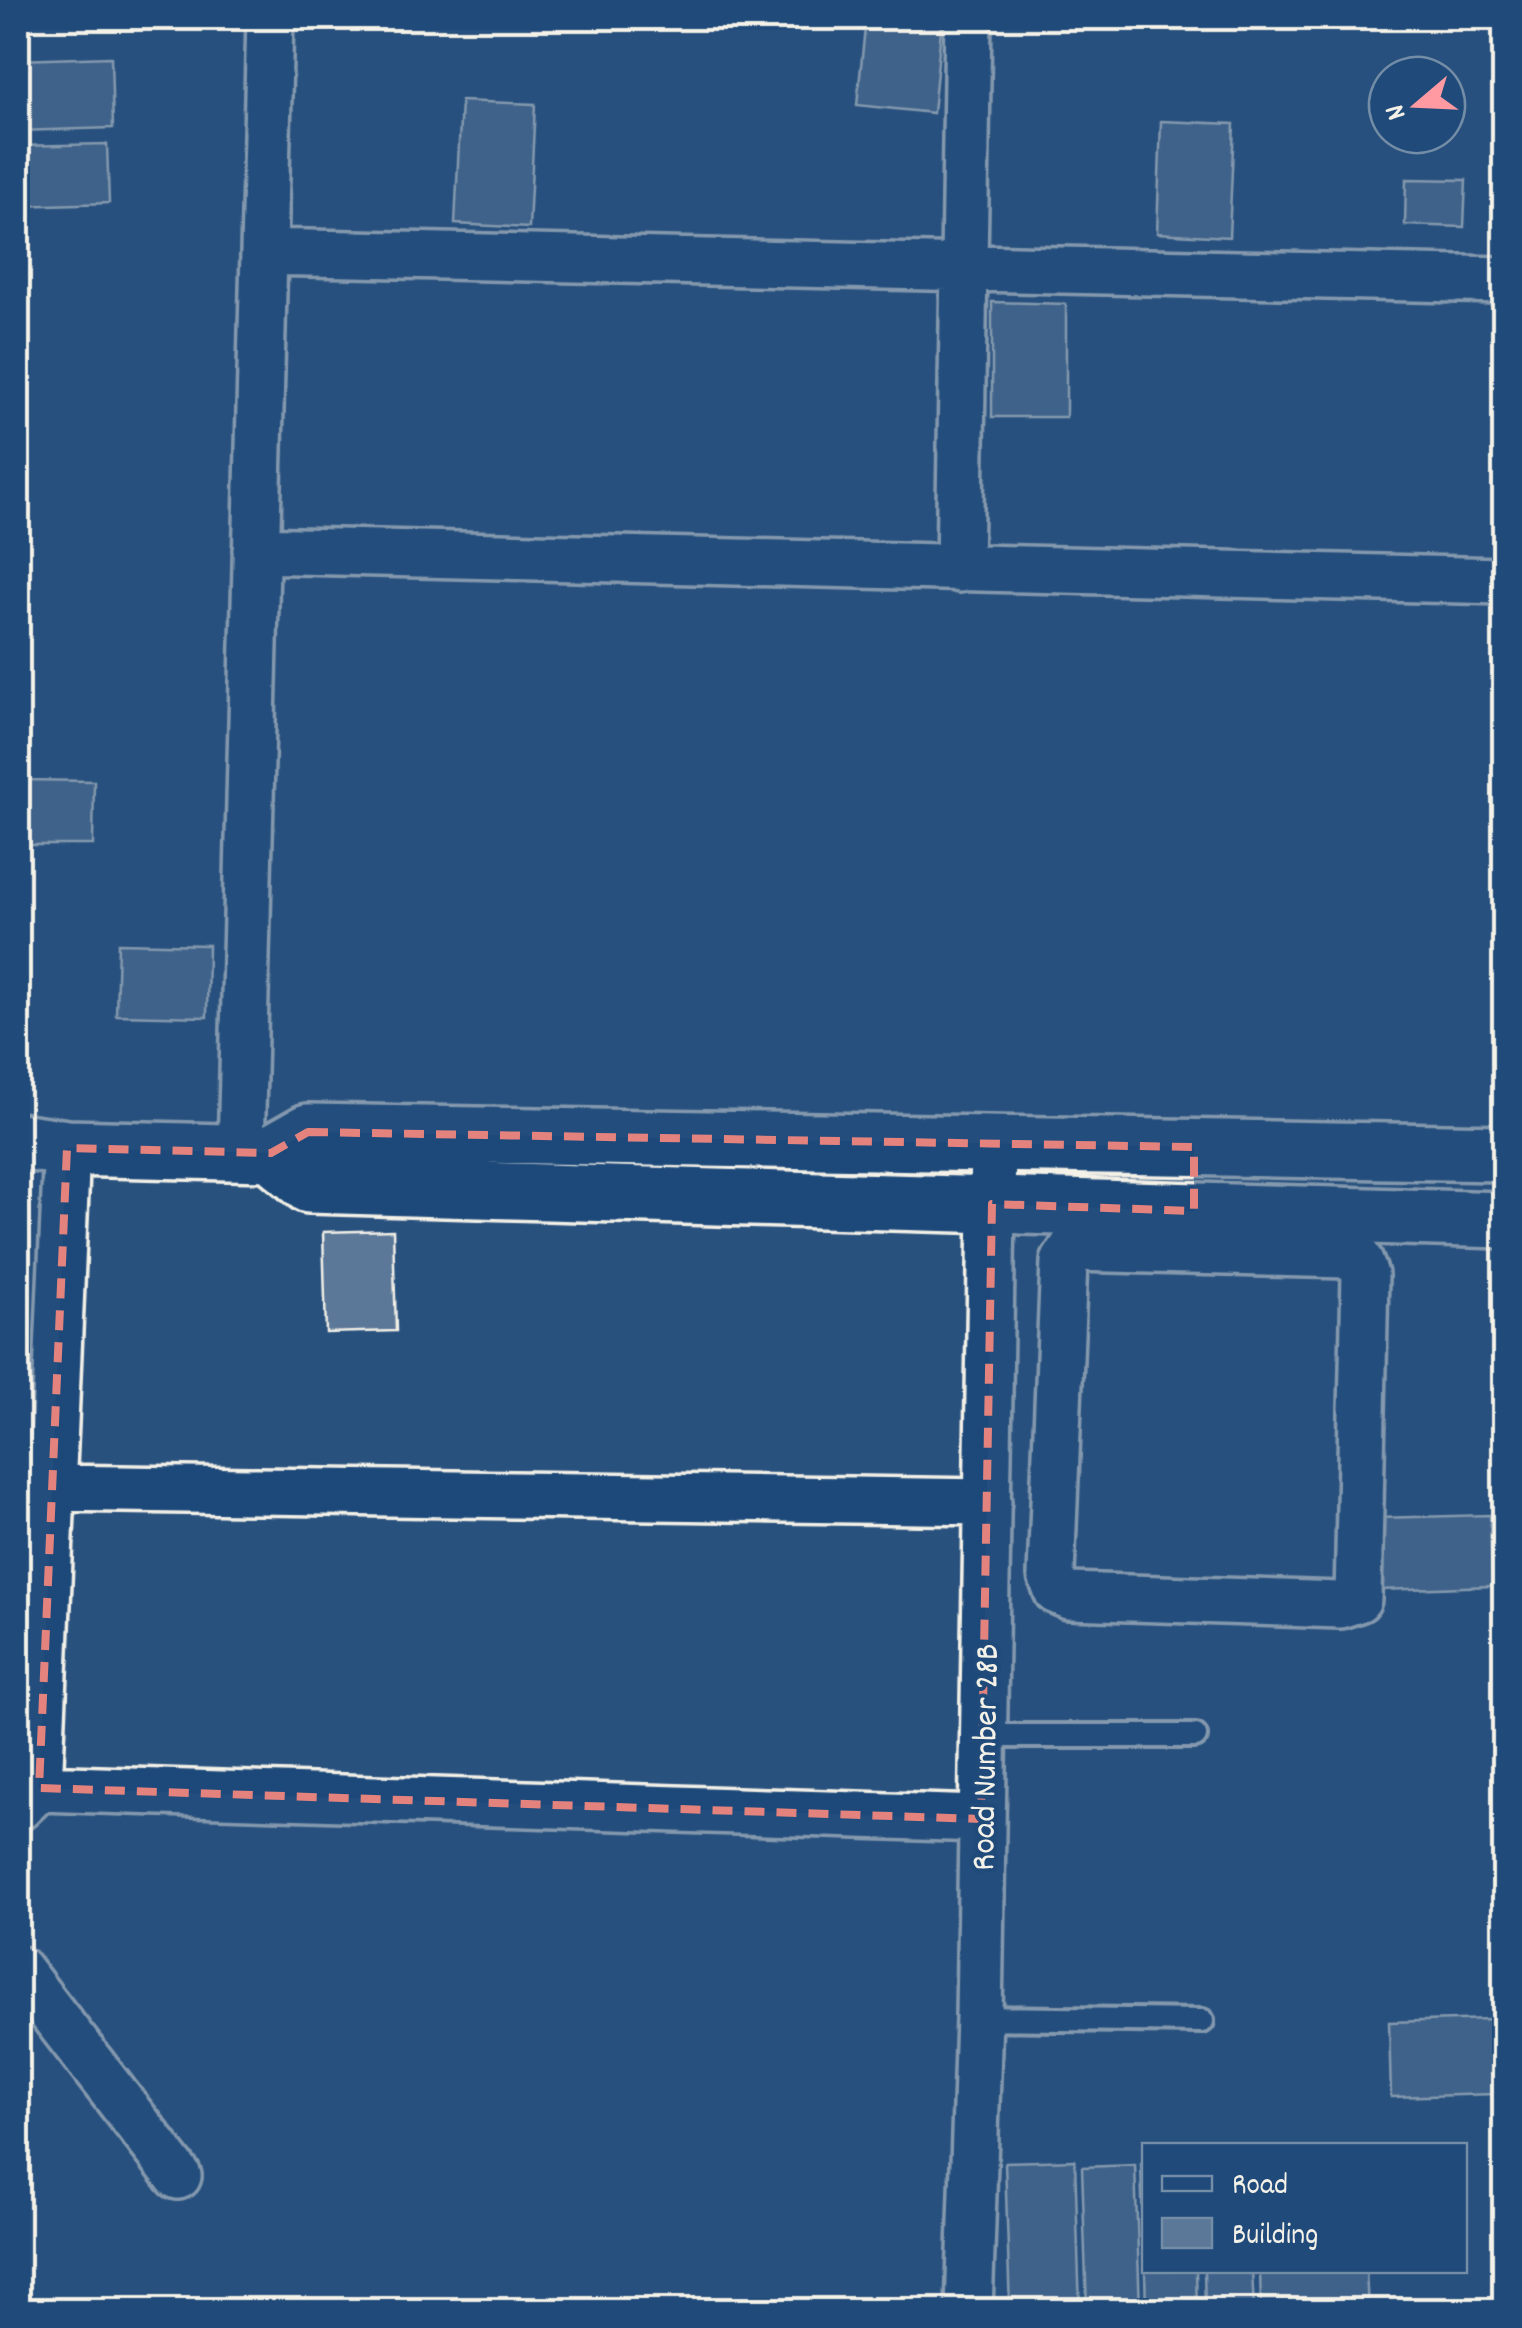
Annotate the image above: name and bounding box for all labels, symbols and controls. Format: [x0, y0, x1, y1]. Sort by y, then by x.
north arrow [1367, 55, 1467, 155]
text: N [1377, 98, 1419, 125]
street label: Road Number 28B [961, 1643, 1015, 1871]
legend [1142, 2143, 1467, 2273]
text: Road [1232, 2166, 1288, 2209]
text: Building [1232, 2216, 1318, 2259]

